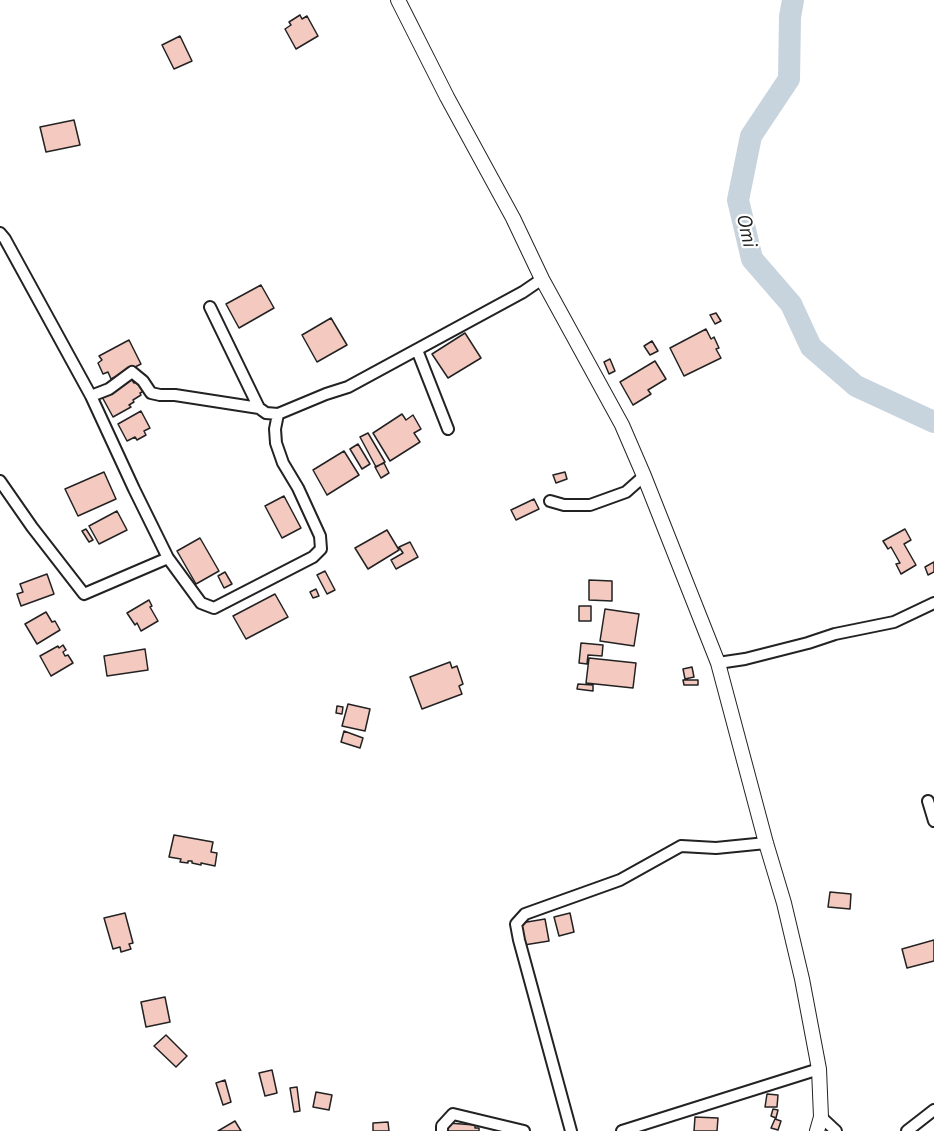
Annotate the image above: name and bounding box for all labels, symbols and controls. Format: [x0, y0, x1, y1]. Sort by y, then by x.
water label: Omi [731, 212, 761, 250]

